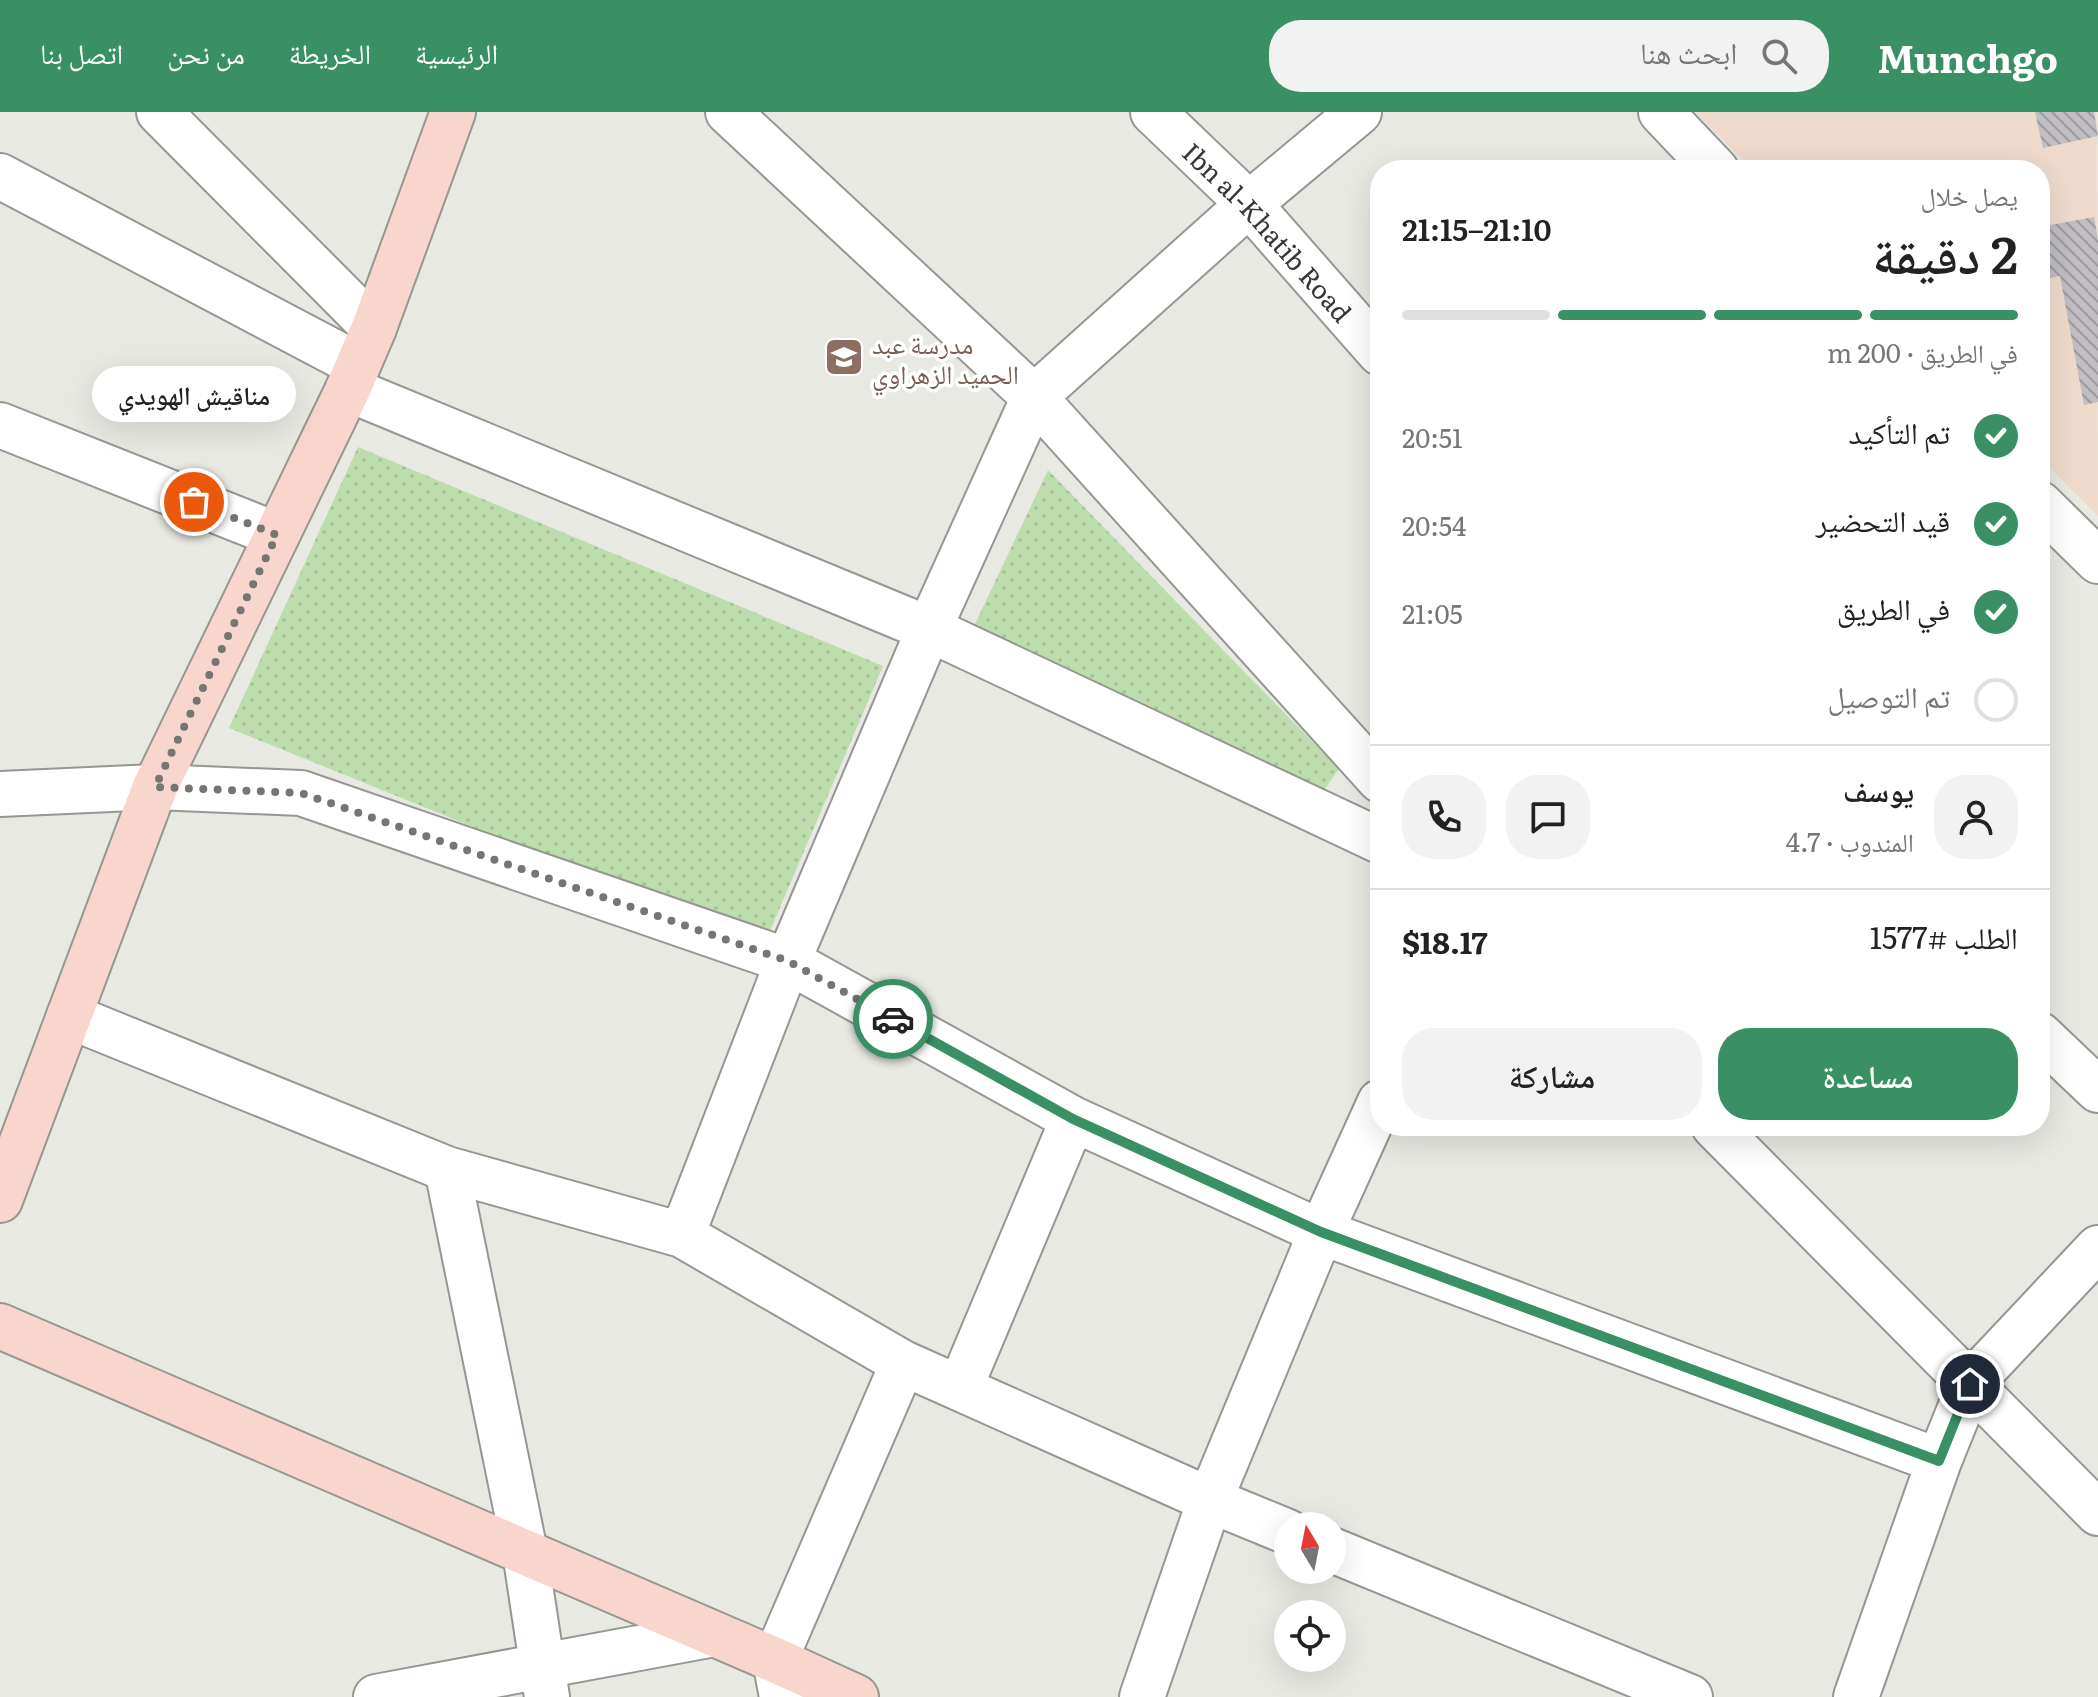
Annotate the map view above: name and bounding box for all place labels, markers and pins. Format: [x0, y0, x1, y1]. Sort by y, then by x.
place label: مدرسة عبد الحميد الزهراوي [872, 323, 1019, 395]
school or university icon: مدرسة عبد الحميد الزهراوي [823, 336, 865, 378]
callout: مناقيش الهويدي [92, 366, 296, 422]
pin [160, 468, 228, 536]
pin [1936, 1350, 2004, 1418]

